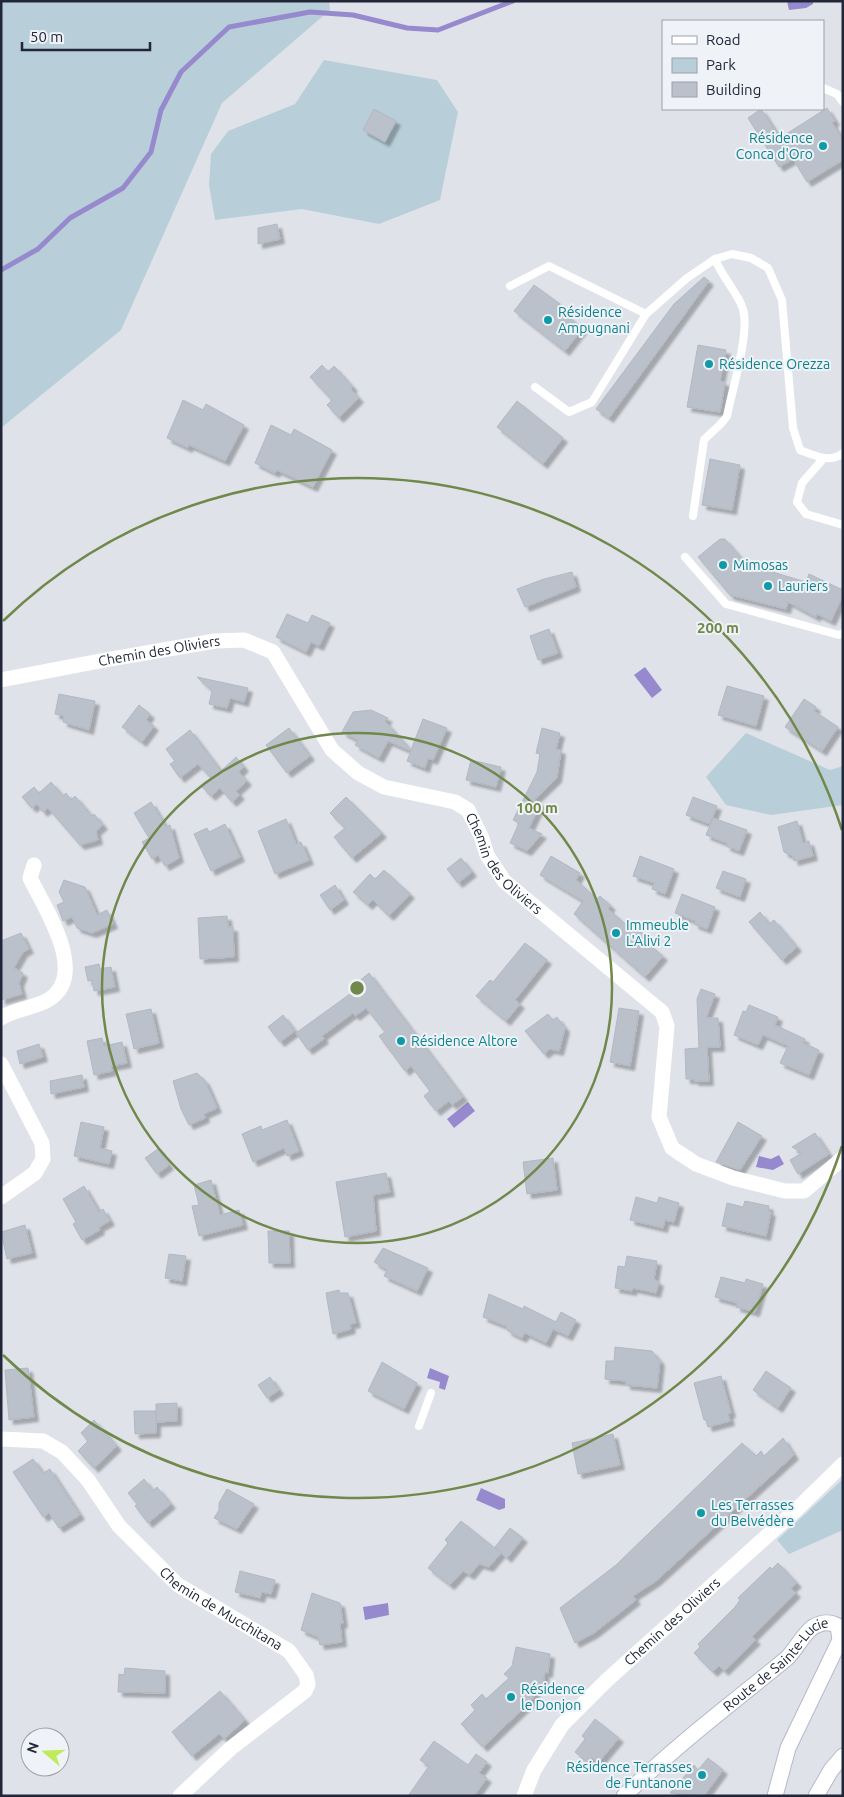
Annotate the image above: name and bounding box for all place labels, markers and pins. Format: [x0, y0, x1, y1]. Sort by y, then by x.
place label: Résidence Conca d'Oro [736, 130, 813, 162]
marker: Résidence Conca d'Oro [817, 140, 829, 152]
place label: Résidence Ampugnani [558, 304, 630, 336]
marker: Résidence Ampugnani [542, 314, 554, 326]
place label: Résidence Orezza [719, 356, 830, 372]
marker: Résidence Orezza [703, 358, 715, 370]
place label: Mimosas [733, 557, 788, 573]
marker: Mimosas [717, 559, 729, 571]
place label: Lauriers [778, 578, 828, 594]
marker: Lauriers [762, 580, 774, 592]
place label: Immeuble L'Alivi 2 [626, 917, 689, 949]
marker: Immeuble L'Alivi 2 [610, 927, 622, 939]
centre of rings [348, 979, 366, 997]
place label: Résidence Altore [411, 1033, 518, 1049]
marker: Résidence Altore [395, 1035, 407, 1047]
place label: Les Terrasses du Belvédère [711, 1497, 794, 1529]
marker: Les Terrasses du Belvédère [695, 1507, 707, 1519]
place label: Résidence le Donjon [521, 1681, 585, 1713]
marker: Résidence le Donjon [505, 1691, 517, 1703]
place label: Résidence Terrasses de Funtanone [566, 1759, 692, 1791]
marker: Résidence Terrasses de Funtanone [696, 1769, 708, 1781]

